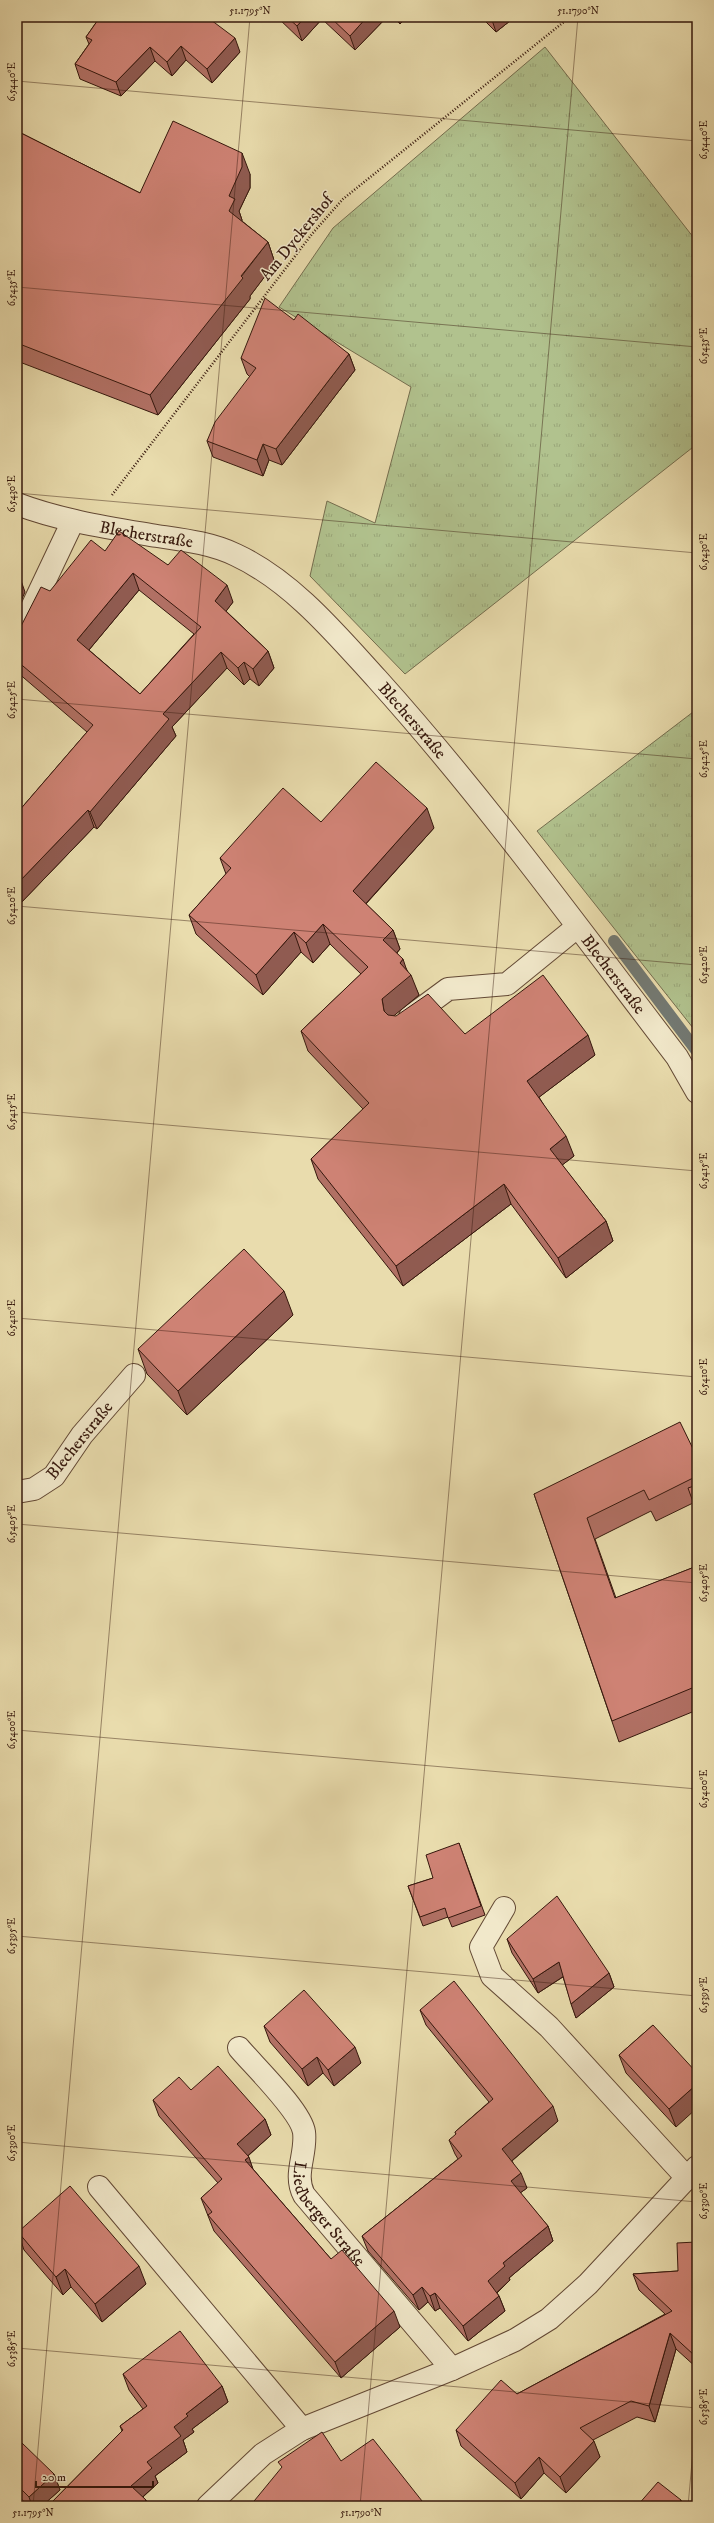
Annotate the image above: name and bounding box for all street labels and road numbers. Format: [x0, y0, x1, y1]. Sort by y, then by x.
street label: Am Dyckershof [255, 188, 340, 285]
street label: Blecherstraße [98, 516, 195, 553]
street label: Blecherstraße [373, 678, 451, 764]
street label: Blecherstraße [576, 930, 650, 1019]
street label: Blecherstraße [42, 1397, 118, 1484]
street label: Liedberger Straße [288, 2160, 370, 2271]

